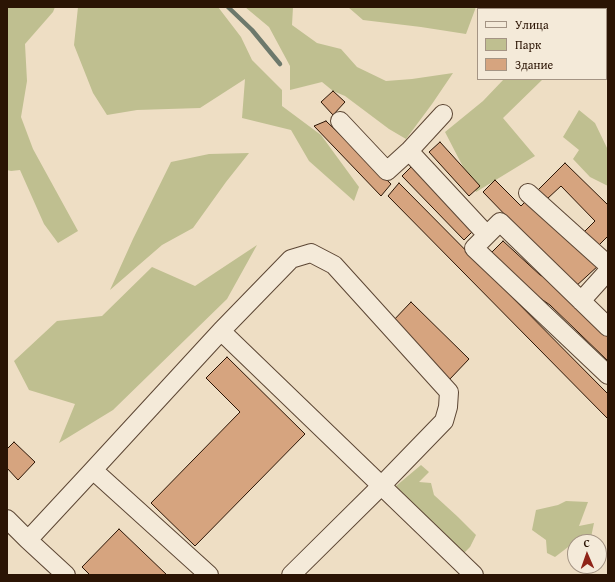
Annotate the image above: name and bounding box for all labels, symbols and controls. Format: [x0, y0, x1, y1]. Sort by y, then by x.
legend [477, 8, 607, 80]
text: Улица [515, 16, 549, 33]
text: Парк [515, 36, 541, 53]
text: Здание [515, 56, 553, 73]
north arrow [567, 534, 607, 574]
text: С [583, 535, 590, 551]

